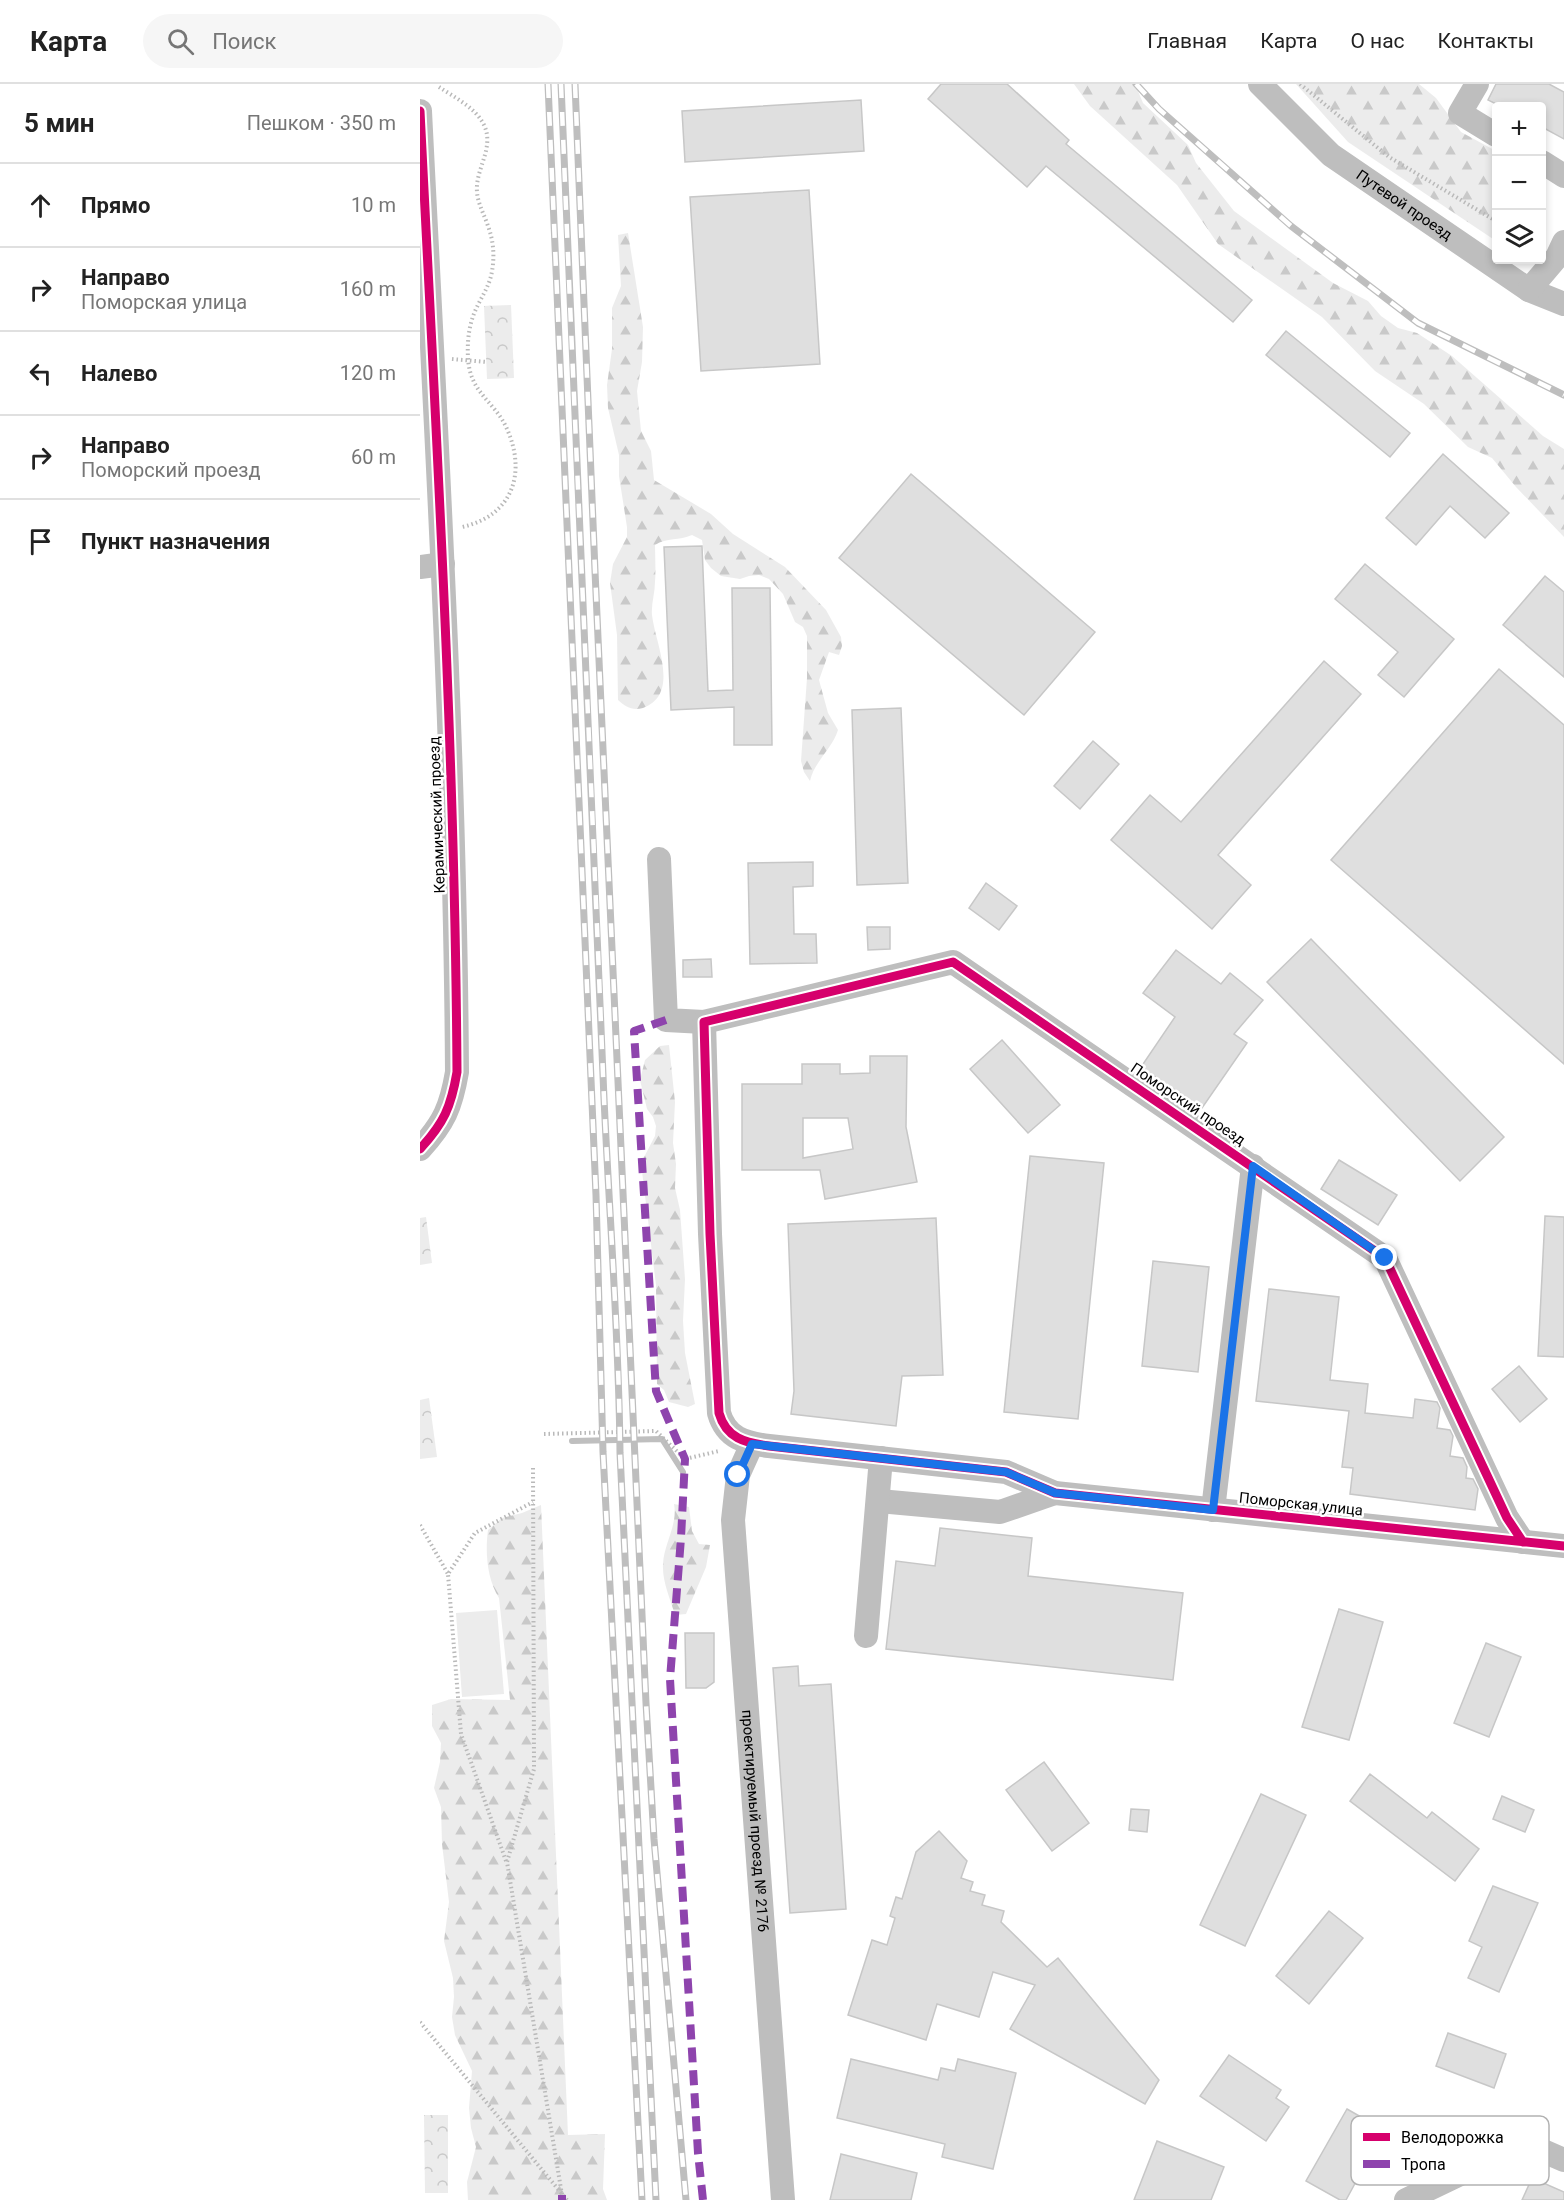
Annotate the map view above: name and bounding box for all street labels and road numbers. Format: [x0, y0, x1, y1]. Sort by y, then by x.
street label: Путевой проезд [1353, 166, 1456, 244]
street label: Керамический проезд [425, 736, 449, 894]
street label: Поморский проезд [1127, 1059, 1249, 1149]
street label: Поморская улица [1238, 1489, 1364, 1519]
street label: проектируемый проезд № 2176 [738, 1709, 772, 1933]

